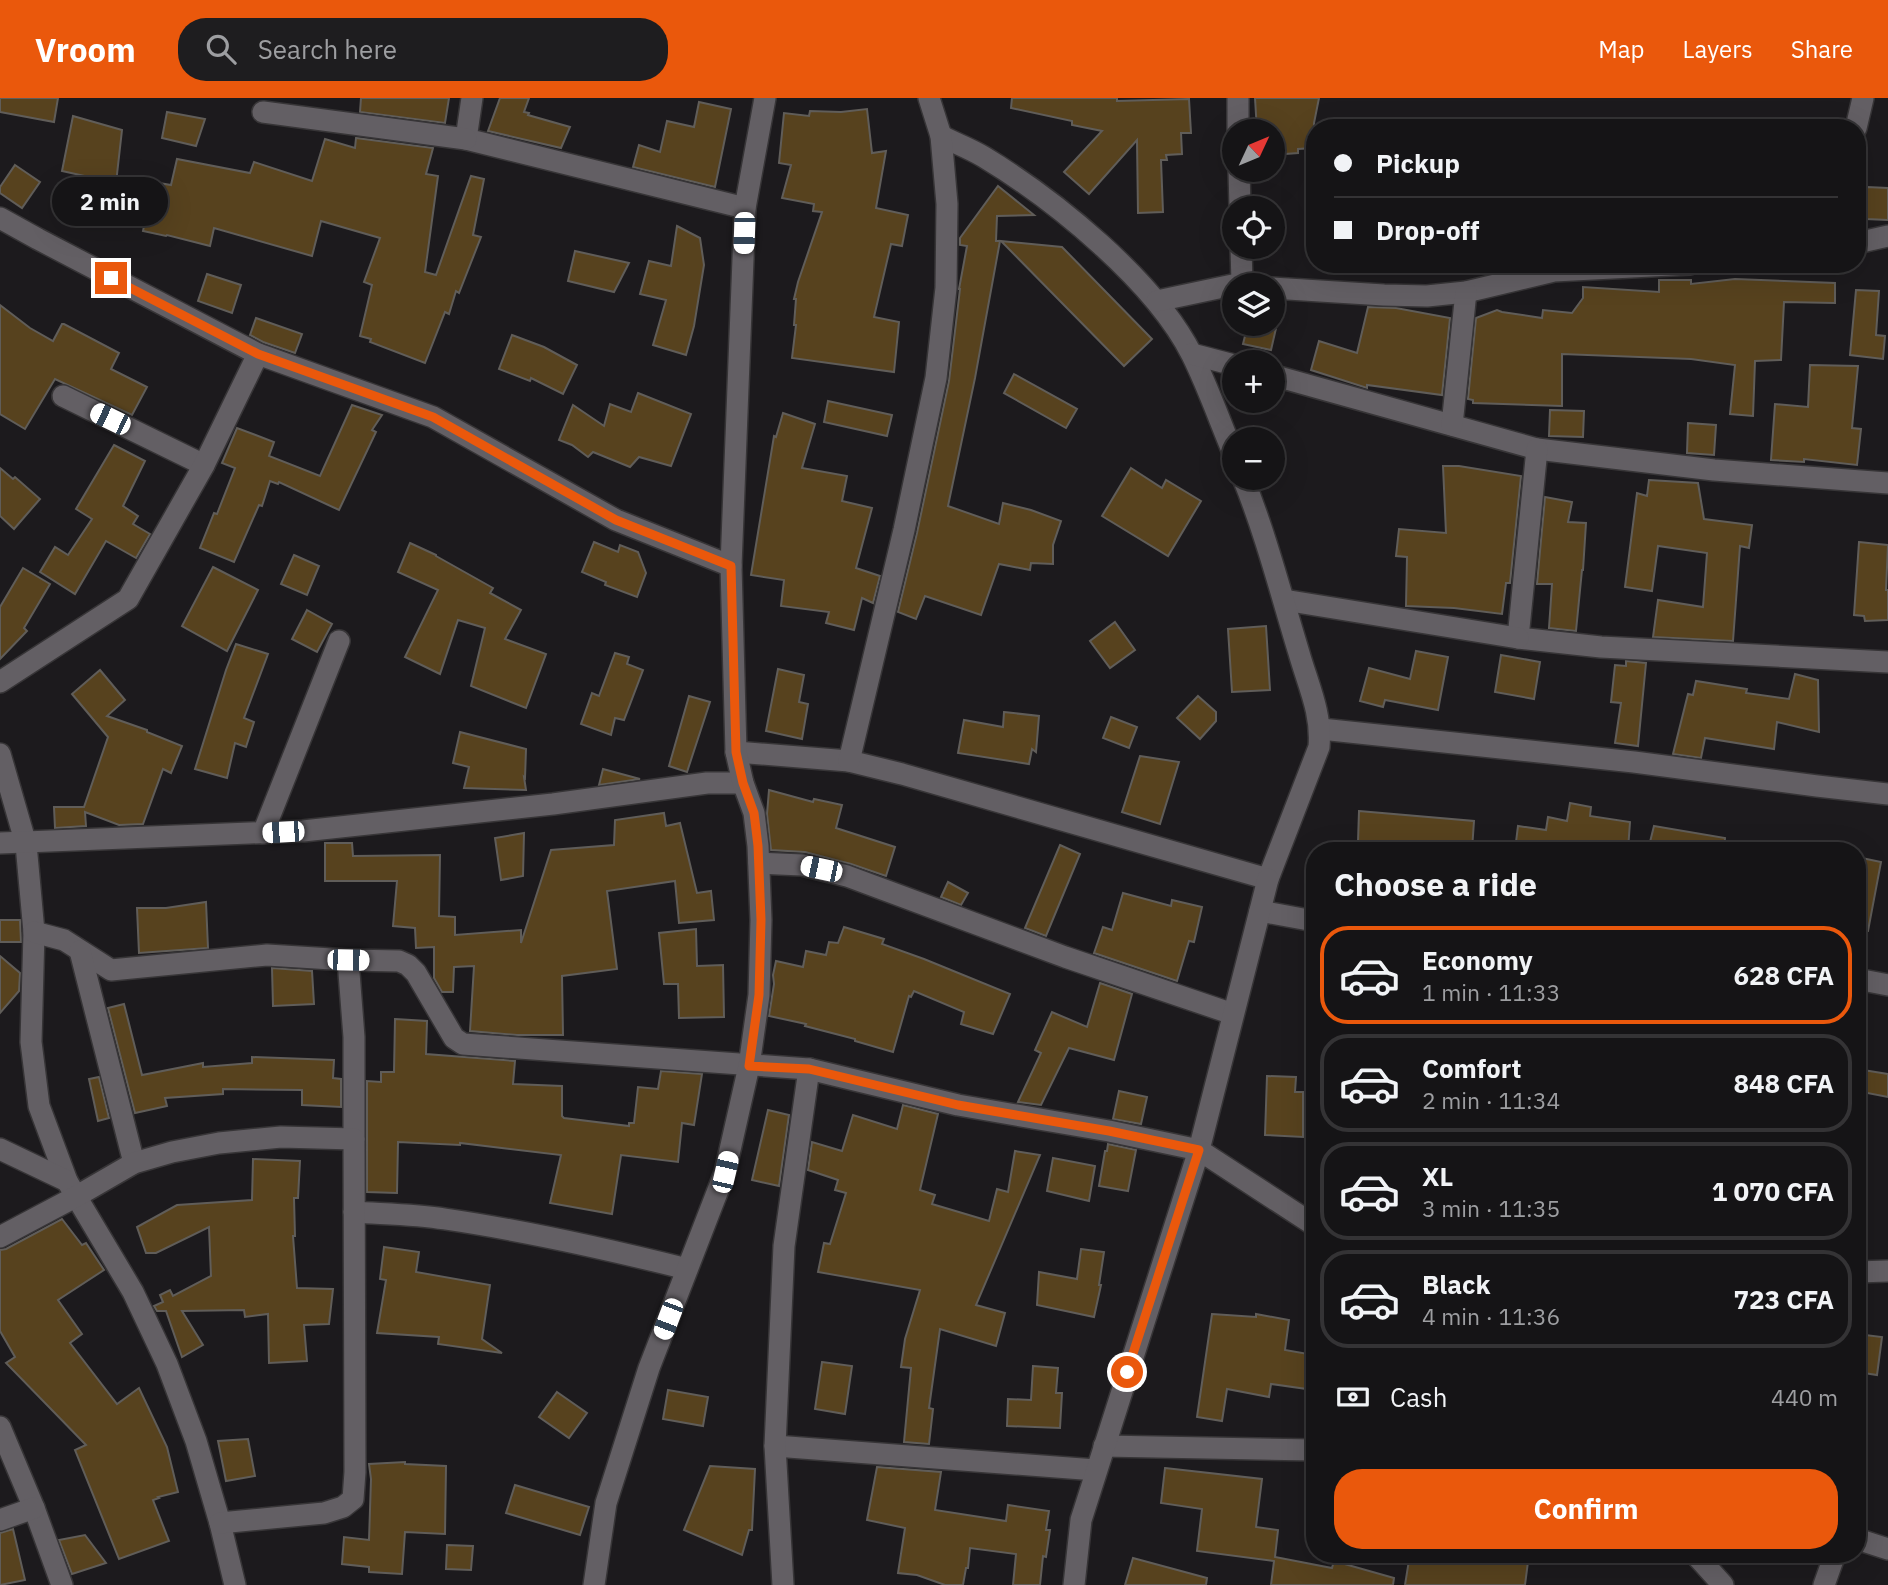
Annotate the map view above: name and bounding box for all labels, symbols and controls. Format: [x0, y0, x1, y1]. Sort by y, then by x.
search box [178, 18, 668, 81]
text: Vroom [35, 28, 136, 71]
icon: search [202, 30, 240, 68]
text: Search here [258, 32, 397, 66]
text: Map [1598, 33, 1645, 65]
text: Layers [1683, 33, 1753, 65]
text: Share [1791, 33, 1853, 65]
north arrow [1222, 119, 1284, 182]
map controls [1222, 119, 1285, 490]
text: Pickup [1376, 146, 1460, 180]
callout: 2 min [53, 176, 169, 226]
text: 2 min [80, 186, 140, 216]
button: locate [1222, 196, 1285, 259]
car [733, 212, 756, 254]
text: Drop-off [1376, 213, 1479, 247]
route end [95, 262, 127, 294]
button: layers [1222, 273, 1285, 336]
button: + [1222, 350, 1285, 413]
car [87, 400, 134, 438]
button: − [1222, 427, 1285, 490]
car [262, 820, 305, 844]
car [799, 854, 844, 884]
text: Choose a ride [1334, 863, 1537, 905]
text: Economy [1422, 943, 1533, 977]
icon: car [1338, 944, 1401, 1007]
car [327, 949, 370, 971]
text: 628 CFA [1733, 958, 1834, 992]
text: 1 min · 11:33 [1422, 977, 1560, 1007]
text: Comfort [1422, 1051, 1521, 1085]
icon: car [1338, 1052, 1401, 1115]
text: 848 CFA [1733, 1066, 1834, 1100]
text: 2 min · 11:34 [1422, 1085, 1560, 1115]
car [711, 1149, 740, 1195]
text: XL [1422, 1159, 1453, 1193]
icon: car [1338, 1160, 1401, 1223]
text: 1 070 CFA [1712, 1174, 1834, 1208]
text: 3 min · 11:35 [1422, 1193, 1560, 1223]
text: Black [1422, 1267, 1490, 1301]
icon: car [1338, 1268, 1401, 1331]
text: 723 CFA [1733, 1282, 1834, 1316]
car [651, 1296, 686, 1342]
text: 4 min · 11:36 [1422, 1301, 1560, 1331]
route start [1111, 1356, 1143, 1388]
icon: cash [1334, 1378, 1372, 1416]
text: Cash [1390, 1380, 1447, 1414]
text: 440 m [1771, 1382, 1838, 1412]
button: Confirm [1334, 1469, 1838, 1549]

